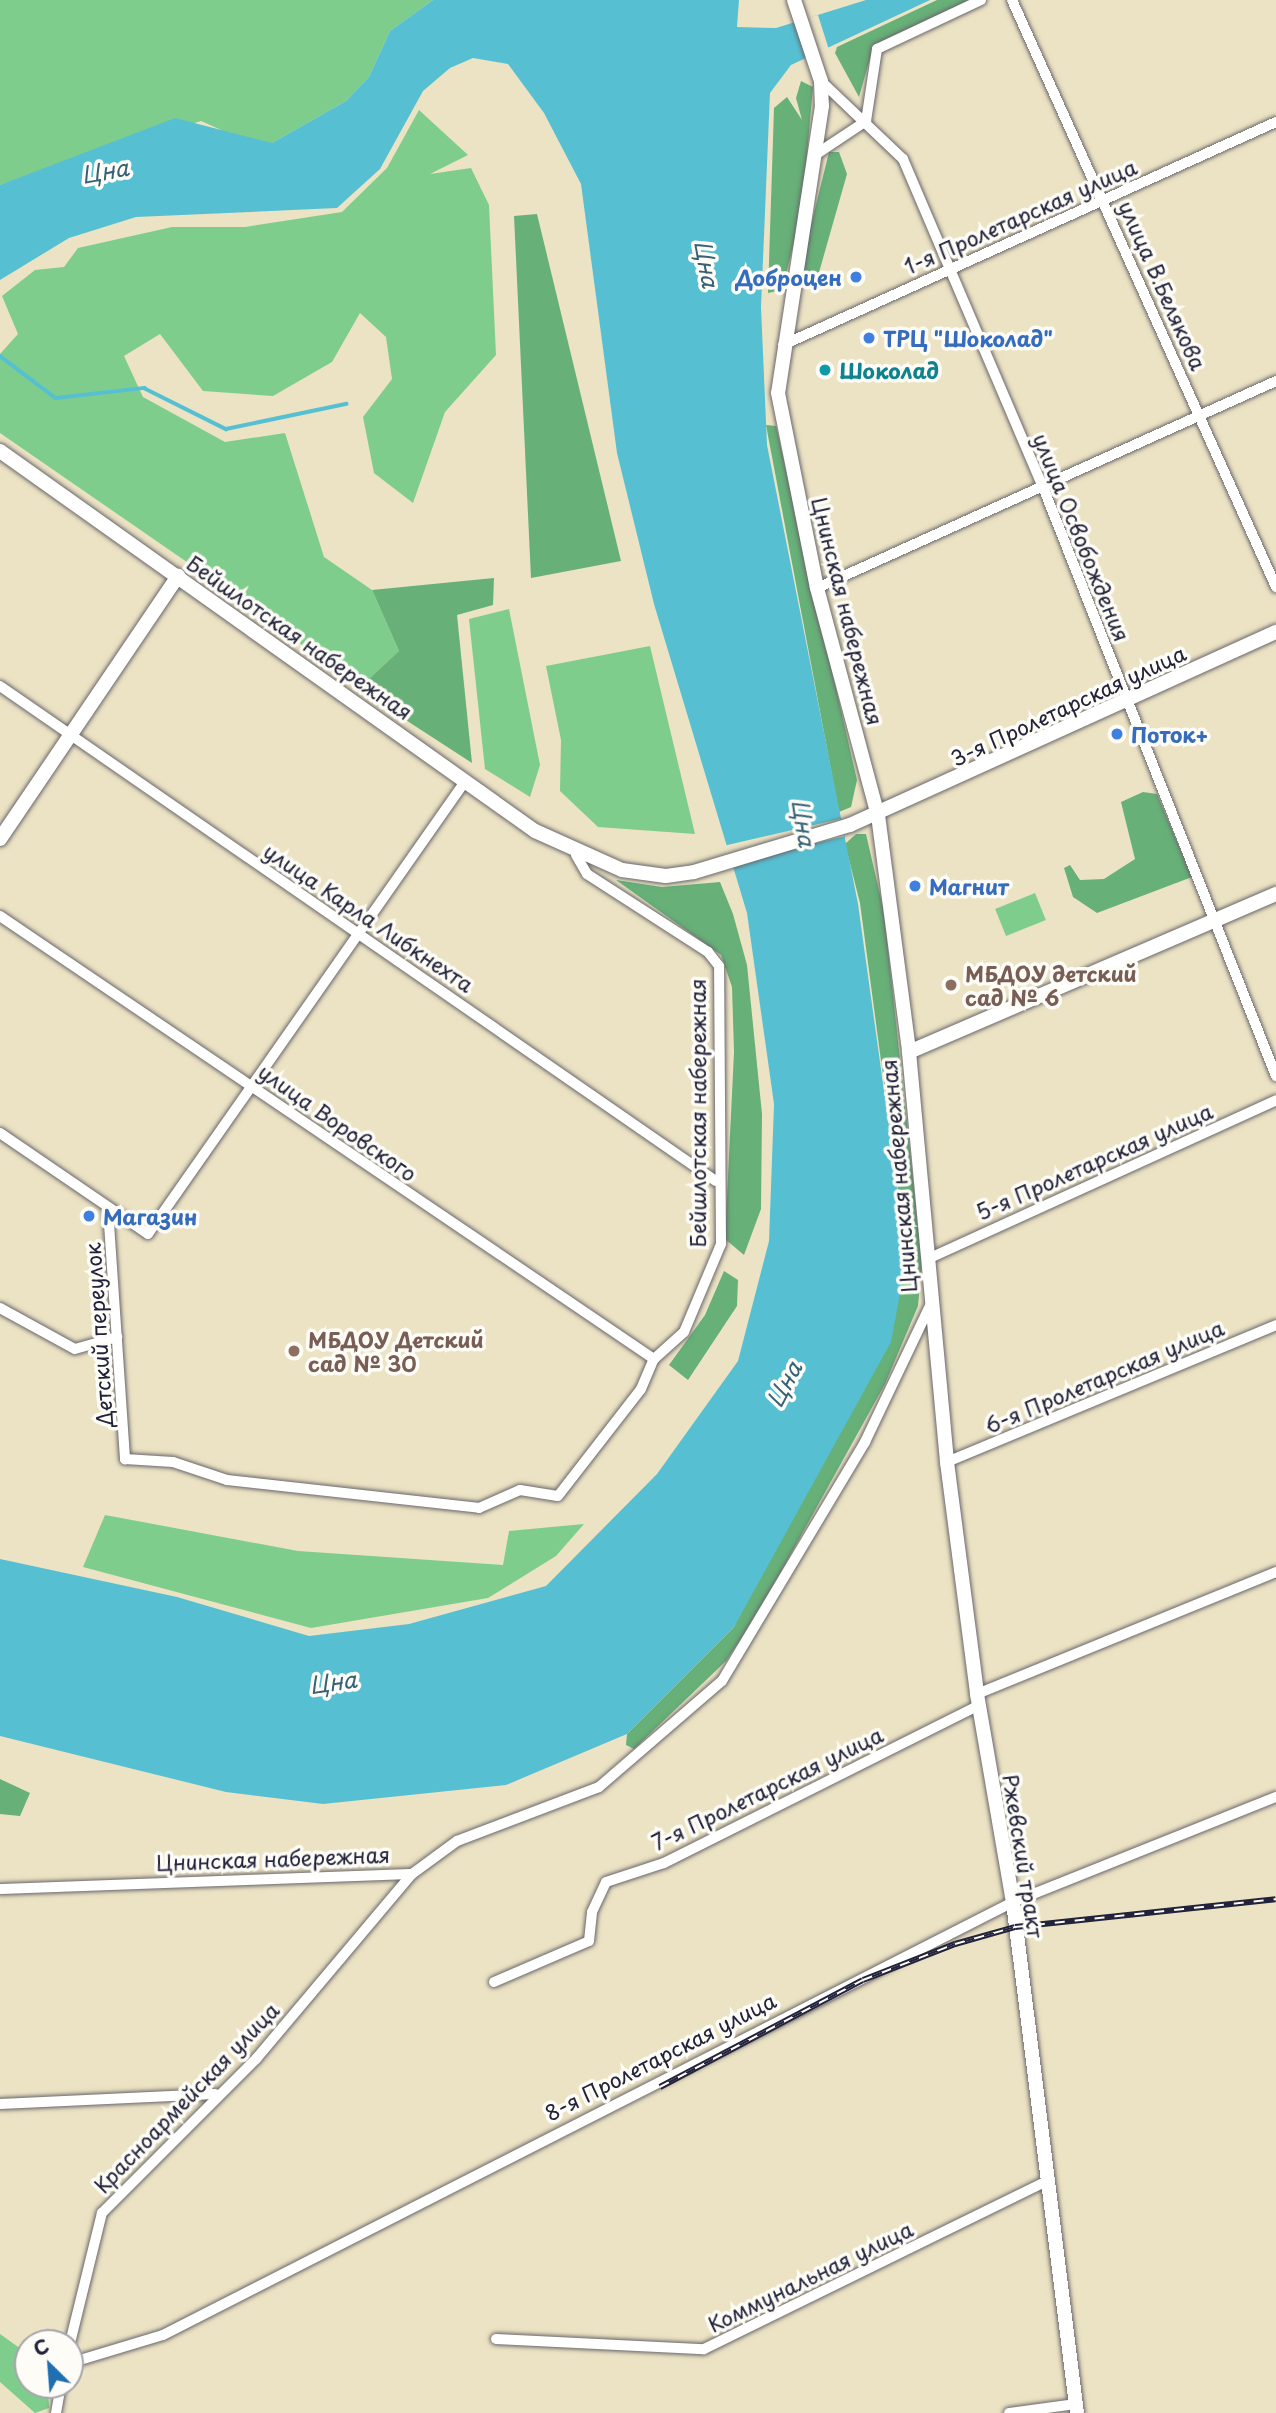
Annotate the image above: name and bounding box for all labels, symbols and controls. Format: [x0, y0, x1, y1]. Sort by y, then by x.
water label: Цна [79, 153, 131, 189]
street label: 1-я Пролетарская улица [899, 153, 1141, 279]
street label: улица В.Белякова [1114, 196, 1212, 374]
water label: Цна [689, 238, 725, 290]
place label: Доброцен [735, 264, 842, 290]
marker: Доброцен [848, 269, 864, 285]
place label: ТРЦ "Шоколад" [883, 325, 1055, 351]
marker: ТРЦ "Шоколад" [861, 330, 877, 346]
place label: Шоколад [839, 357, 939, 383]
marker: Шоколад [817, 362, 833, 378]
street label: улица Освобождения [1029, 429, 1135, 645]
street label: Цнинская набережная [807, 494, 889, 728]
street label: Бейшлотская набережная [183, 550, 417, 724]
street label: 3-я Пролетарская улица [946, 639, 1190, 771]
place label: Поток+ [1131, 721, 1209, 747]
marker: Поток+ [1109, 726, 1125, 742]
water label: Цна [787, 797, 821, 849]
street label: улица Карла Либкнехта [259, 837, 479, 997]
place label: Магнит [929, 873, 1009, 899]
marker: Магнит [907, 878, 923, 894]
place label: МБДОУ детский сад № 6 [965, 960, 1138, 1010]
marker: МБДОУ детский сад № 6 [943, 977, 959, 993]
street label: Бейшлотская набережная [684, 979, 710, 1247]
street label: улица Воровского [254, 1058, 422, 1186]
street label: Цнинская набережная [875, 1058, 921, 1294]
street label: 5-я Пролетарская улица [971, 1097, 1217, 1225]
place label: Магазин [103, 1203, 197, 1229]
marker: Магазин [81, 1208, 97, 1224]
street label: Детский переулок [79, 1242, 117, 1428]
street label: 6-я Пролетарская улица [980, 1314, 1228, 1438]
place label: МБДОУ Детский сад № 30 [308, 1326, 485, 1376]
marker: МБДОУ Детский сад № 30 [286, 1343, 302, 1359]
water label: Цна [761, 1357, 807, 1411]
water label: Цна [308, 1665, 358, 1699]
street label: 7-я Пролетарская улица [647, 1721, 887, 1855]
street label: Ржевский тракт [999, 1772, 1049, 1940]
street label: Цнинская набережная [155, 1841, 391, 1875]
street label: 8-я Пролетарская улица [540, 1986, 780, 2126]
street label: Красноармейская улица [88, 1996, 284, 2198]
street label: Коммунальная улица [703, 2215, 917, 2337]
north arrow [14, 2329, 84, 2399]
text: С [29, 2331, 53, 2362]

